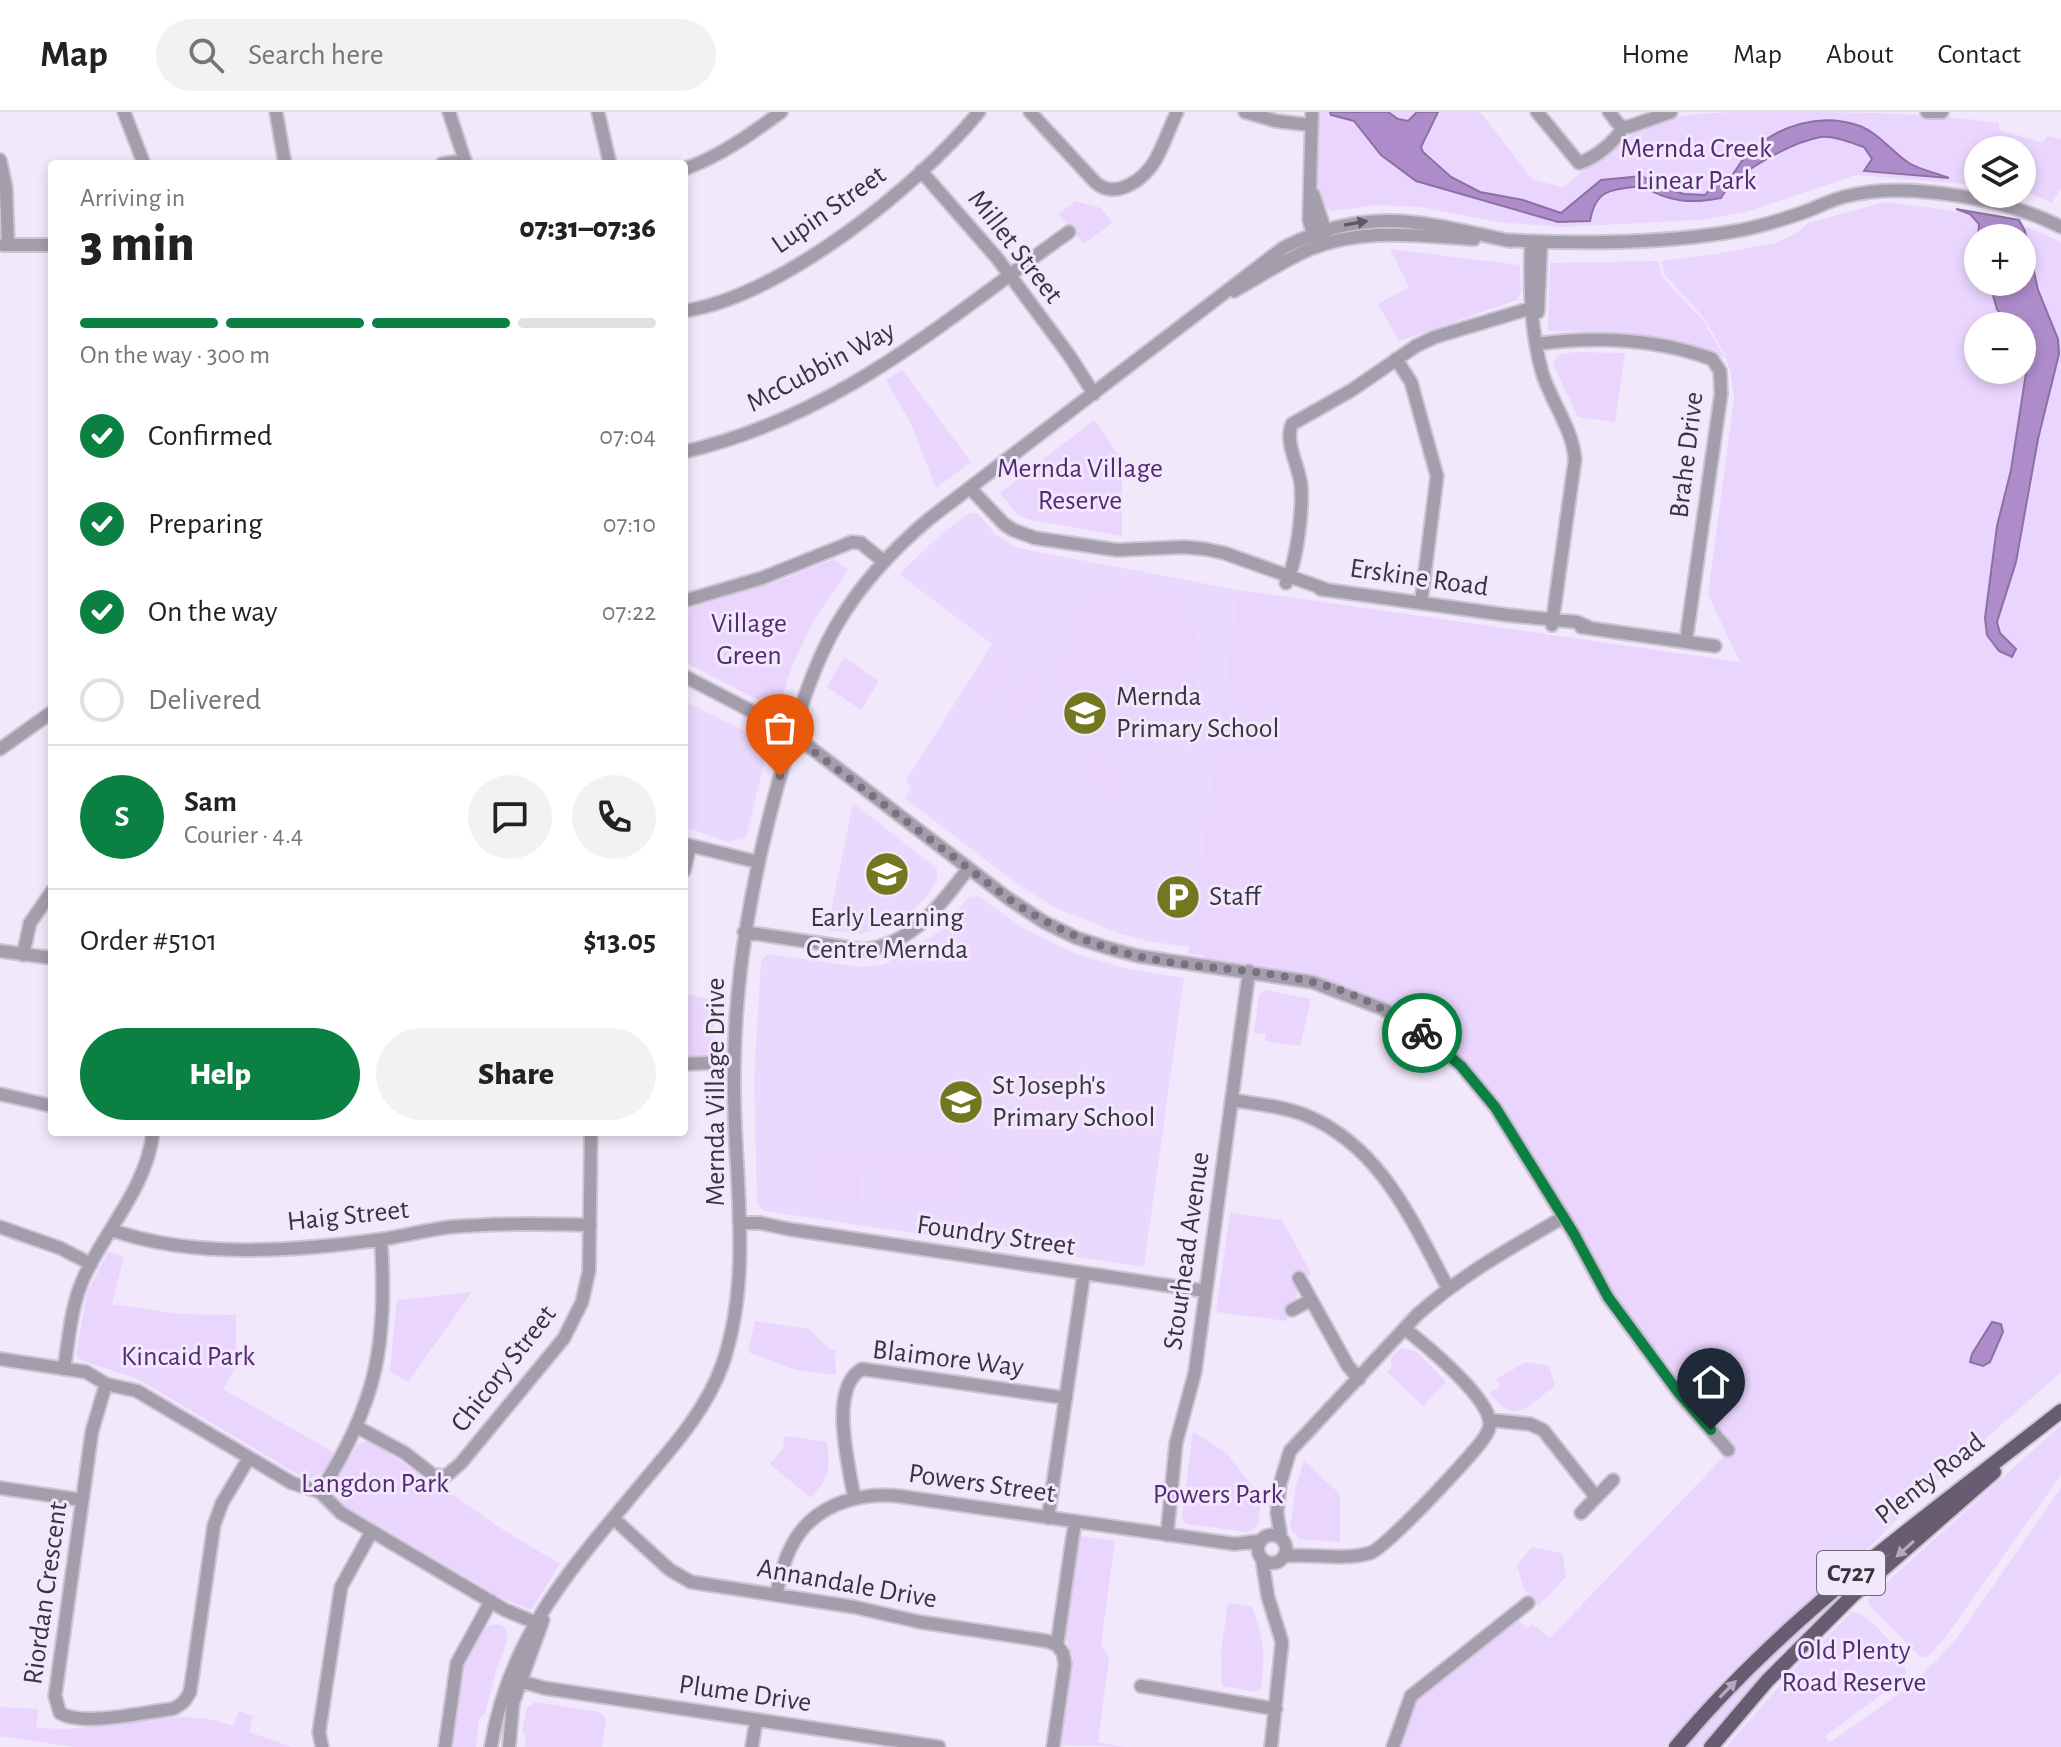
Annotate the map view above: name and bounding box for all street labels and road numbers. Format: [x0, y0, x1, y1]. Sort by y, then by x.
street label: Lupin Street [767, 161, 891, 259]
street label: Millet Street [962, 185, 1068, 309]
street label: McCubbin Way [742, 316, 900, 418]
street label: Brahe Drive [1665, 390, 1709, 520]
street label: Erskine Road [1348, 554, 1490, 602]
street label: Mernda Village Drive [702, 978, 730, 1206]
street label: Stourhead Avenue [1159, 1150, 1215, 1352]
street label: Haig Street [286, 1196, 410, 1236]
street label: Foundry Street [915, 1211, 1077, 1261]
street label: Chicory Street [446, 1300, 562, 1438]
street label: Blaimore Way [871, 1336, 1025, 1382]
street label: Plenty Road [1870, 1428, 1990, 1530]
street label: Powers Street [907, 1460, 1057, 1508]
street label: Riordan Crescent [19, 1500, 73, 1686]
road number: C727 [1817, 1551, 1885, 1595]
street label: Annandale Drive [755, 1554, 939, 1614]
street label: Plume Drive [677, 1671, 813, 1717]

